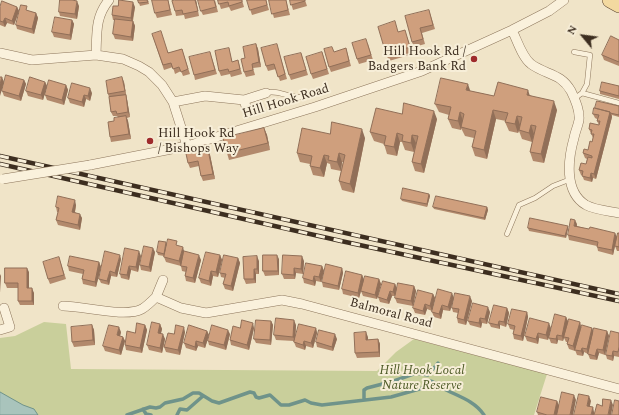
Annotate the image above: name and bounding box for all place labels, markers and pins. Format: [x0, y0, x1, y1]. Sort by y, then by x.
place label: Hill Hook Rd / Badgers Bank Rd [368, 44, 466, 75]
marker: Hill Hook Rd / Badgers Bank Rd [469, 54, 479, 64]
place label: Hill Hook Rd / Bishops Way [158, 126, 239, 157]
marker: Hill Hook Rd / Bishops Way [145, 136, 155, 146]

